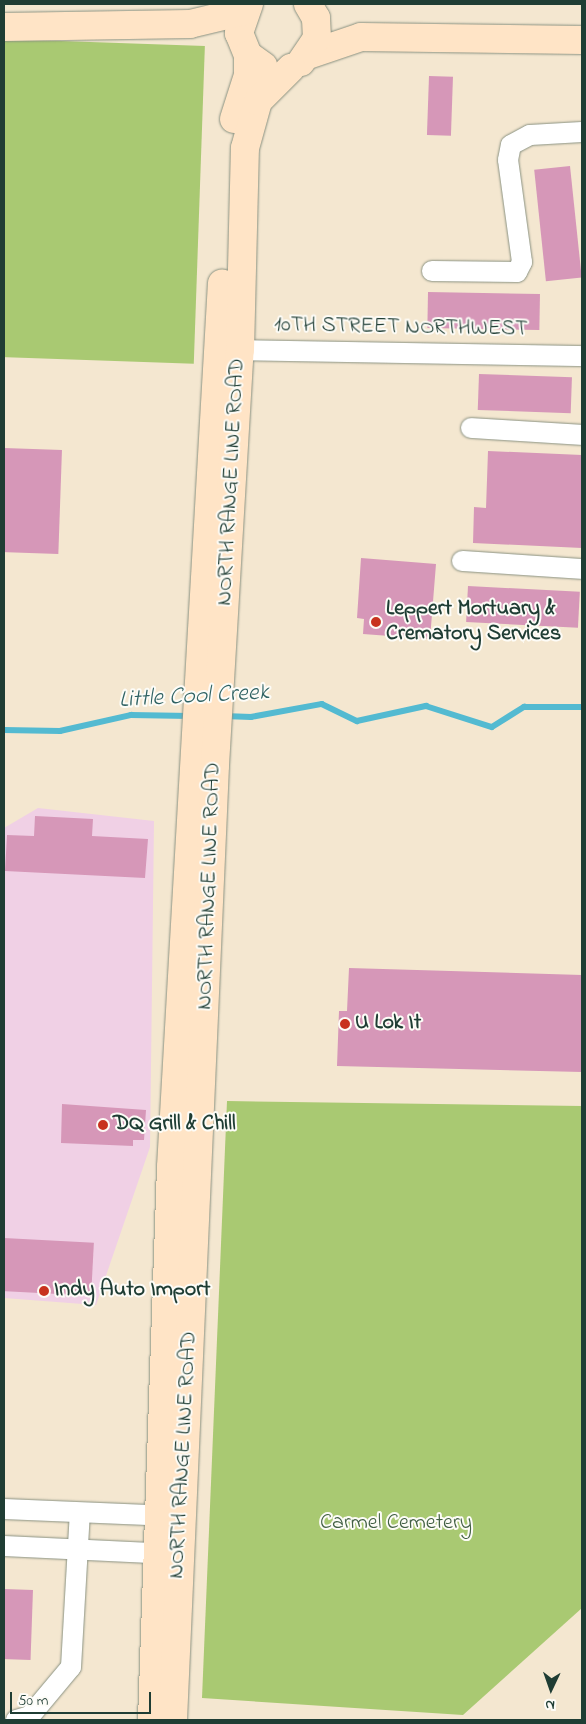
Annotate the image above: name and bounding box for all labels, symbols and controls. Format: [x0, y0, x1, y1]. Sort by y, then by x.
street label: 10TH STREET NORTHWEST [274, 313, 528, 343]
street label: NORTH RANGE LINE ROAD [212, 358, 252, 606]
place label: Leppert Mortuary & Crematory Services [386, 596, 561, 648]
marker: Leppert Mortuary & Crematory Services [370, 616, 382, 628]
water label: Little Cool Creek [118, 679, 270, 715]
street label: NORTH RANGE LINE ROAD [192, 762, 228, 1010]
place label: U Lok It [355, 1011, 421, 1037]
marker: U Lok It [339, 1018, 351, 1030]
place label: DQ Grill & Chill [113, 1112, 236, 1138]
marker: DQ Grill & Chill [97, 1119, 109, 1131]
place label: Indy Auto Import [54, 1278, 210, 1304]
marker: Indy Auto Import [38, 1285, 50, 1297]
street label: NORTH RANGE LINE ROAD [164, 1331, 204, 1579]
park label: Carmel Cemetery [320, 1511, 472, 1537]
north arrow [526, 1664, 576, 1714]
scale bar [12, 1682, 154, 1714]
text: 50 m [18, 1690, 48, 1712]
text: N [545, 1694, 555, 1715]

